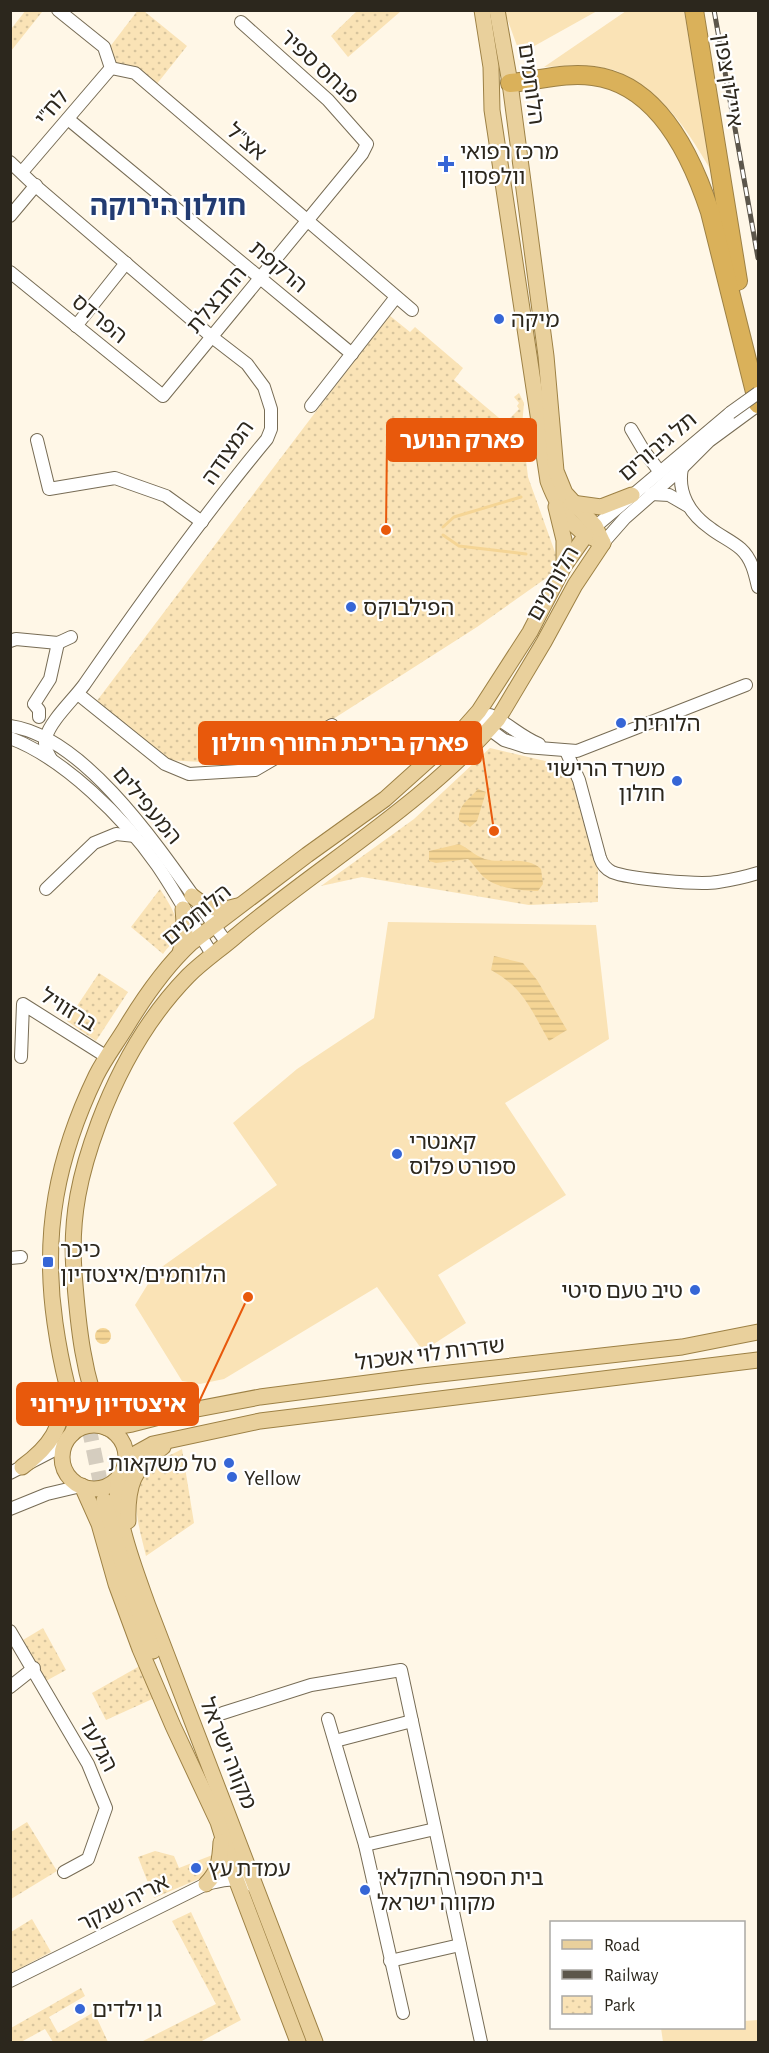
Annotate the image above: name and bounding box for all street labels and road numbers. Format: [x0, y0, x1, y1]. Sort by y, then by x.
street label: פנחס ספיר [276, 25, 363, 108]
street label: איילון צפון [710, 32, 746, 128]
street label: הלוחמים [514, 42, 548, 126]
street label: לח"י [31, 86, 73, 130]
street label: אצ"ל [223, 119, 270, 164]
street label: הרקפת [245, 237, 311, 297]
street label: החבצלת [183, 262, 251, 337]
street label: הפרדס [68, 290, 131, 347]
street label: תל גיבורים [615, 408, 701, 485]
street label: המצודה [198, 417, 258, 489]
street label: הלוחמים [523, 543, 583, 624]
street label: המעפילים [109, 763, 186, 849]
street label: הלוחמים [158, 880, 235, 950]
street label: ברזוויל [36, 984, 101, 1036]
street label: שדרות לוי אשכול [354, 1334, 506, 1374]
street label: מקווה ישראל [196, 1694, 260, 1812]
street label: הגלעד [75, 1714, 121, 1775]
street label: אריה שנקר [75, 1871, 172, 1935]

